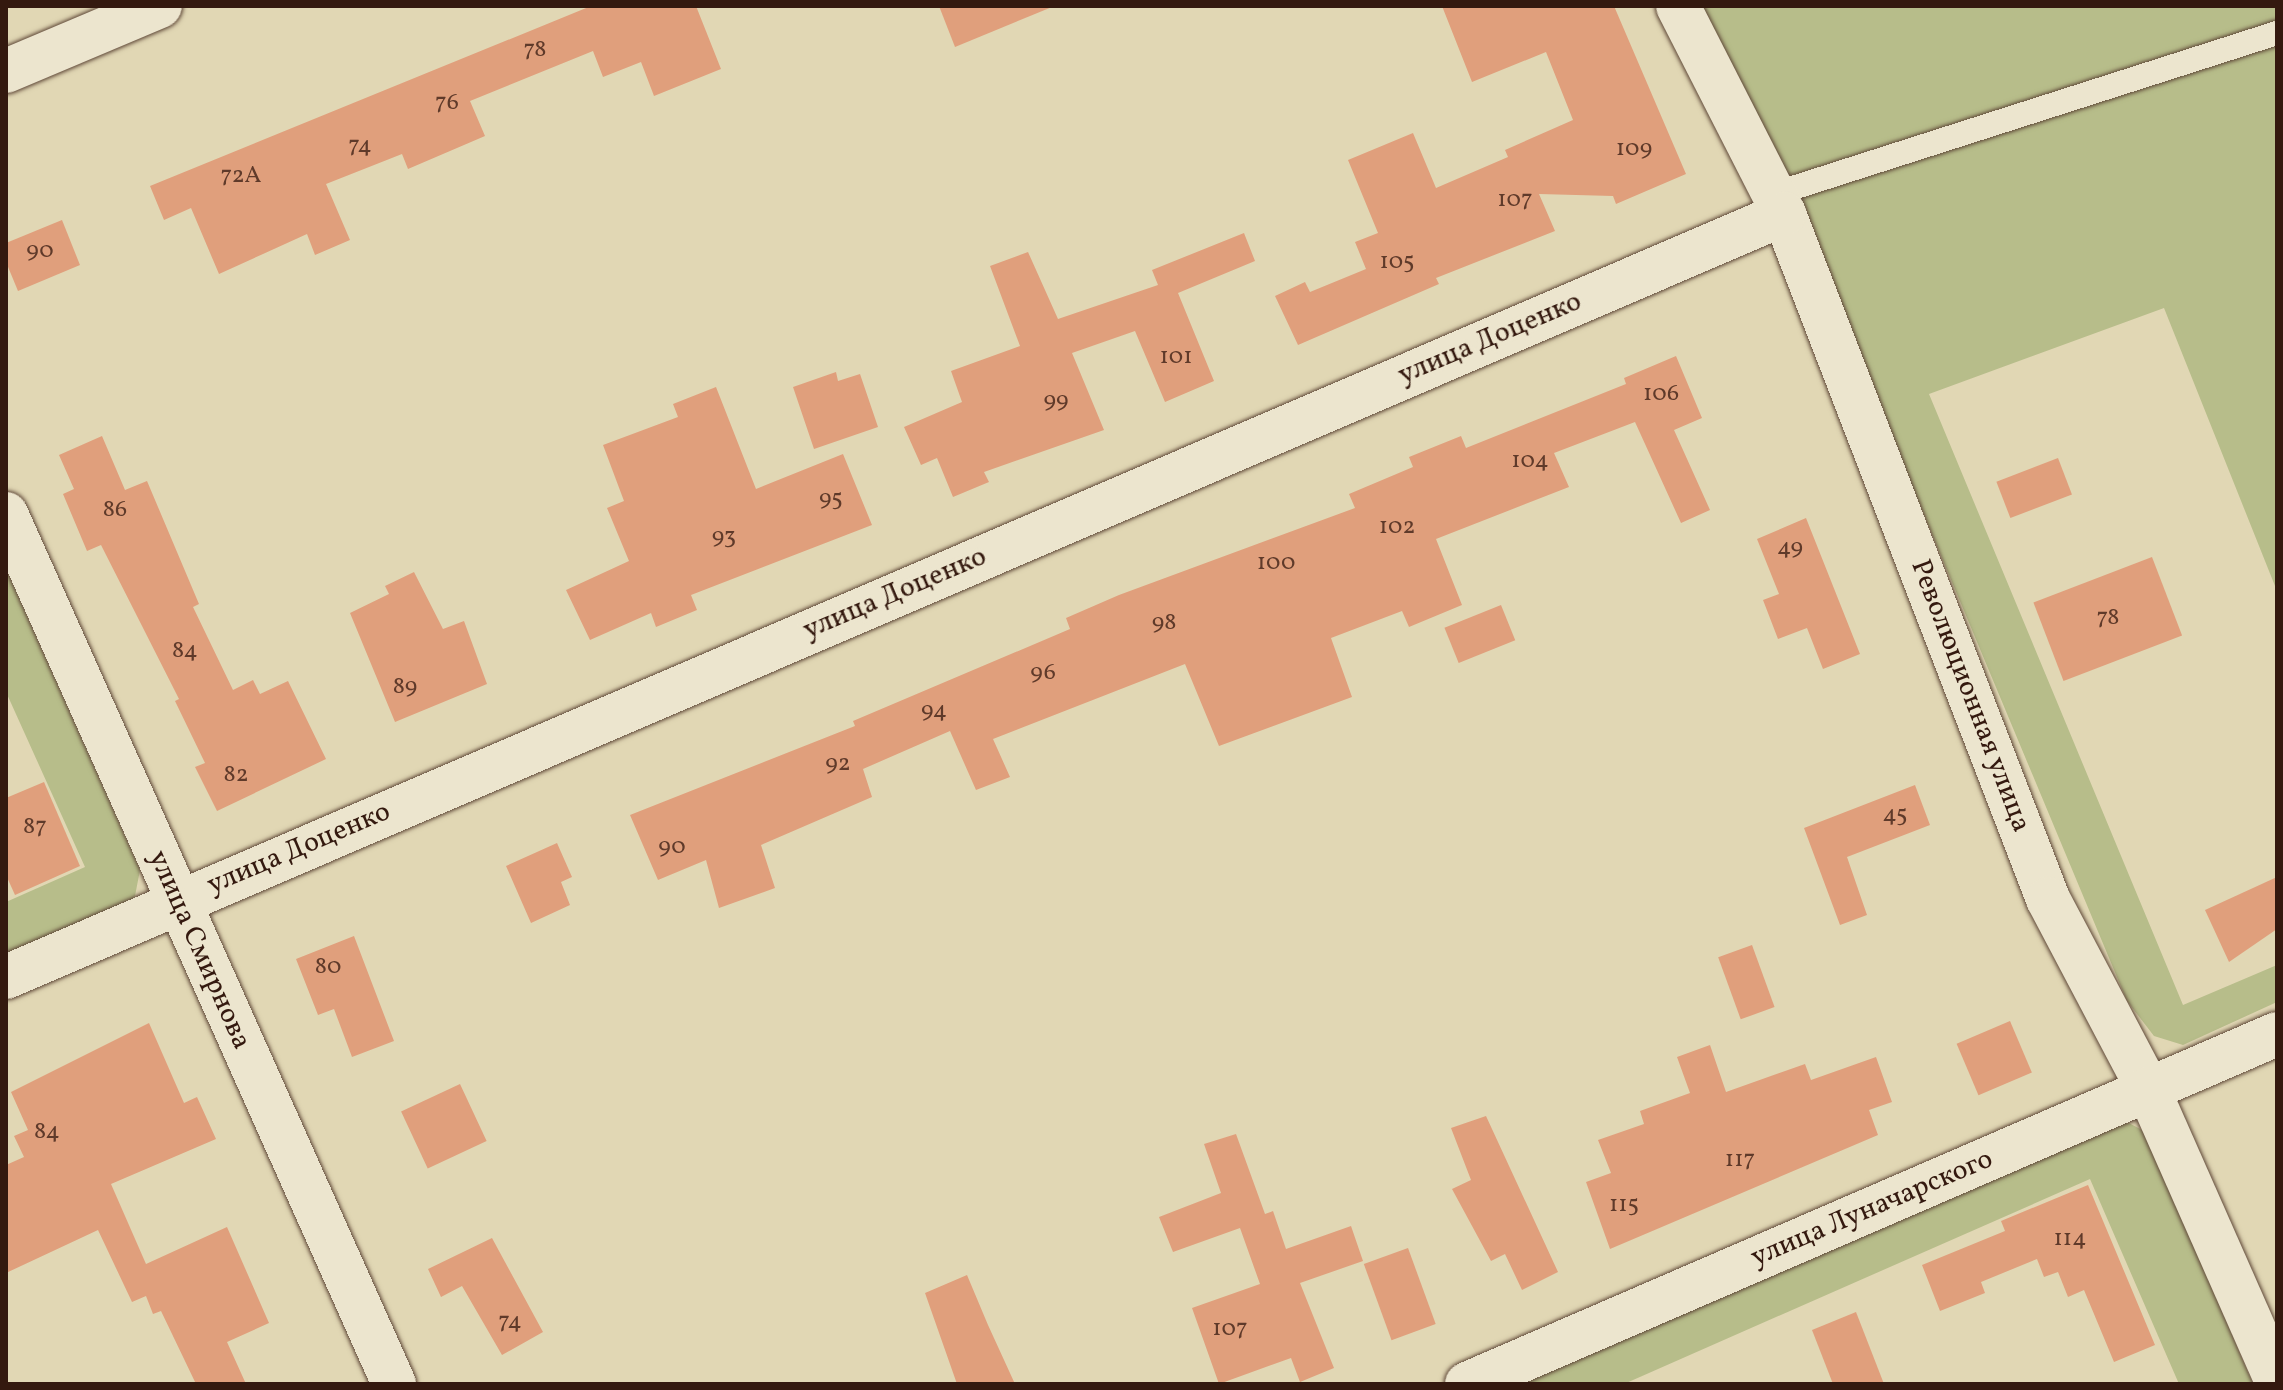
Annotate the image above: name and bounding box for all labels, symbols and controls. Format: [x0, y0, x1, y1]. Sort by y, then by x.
house number: 78 [523, 37, 547, 65]
house number: 76 [435, 90, 459, 118]
house number: 74 [348, 133, 372, 161]
house number: 109 [1616, 136, 1652, 164]
house number: 72А [221, 163, 261, 191]
house number: 107 [1497, 187, 1533, 215]
house number: 90 [26, 238, 54, 266]
house number: 105 [1379, 249, 1415, 277]
street label: улица Доценко [1393, 285, 1587, 393]
house number: 101 [1159, 344, 1193, 372]
house number: 106 [1643, 381, 1679, 409]
house number: 99 [1043, 388, 1069, 416]
house number: 104 [1511, 448, 1549, 476]
house number: 95 [819, 486, 843, 514]
house number: 86 [103, 497, 127, 525]
house number: 102 [1379, 514, 1415, 542]
house number: 93 [712, 524, 736, 552]
house number: 49 [1777, 535, 1803, 563]
street label: улица Доценко [798, 540, 992, 648]
house number: 100 [1257, 550, 1295, 578]
street label: Революционная улица [1902, 555, 2038, 837]
house number: 78 [2096, 605, 2120, 633]
house number: 98 [1152, 610, 1176, 638]
house number: 84 [172, 638, 198, 666]
house number: 96 [1030, 660, 1056, 688]
house number: 89 [393, 674, 417, 702]
house number: 94 [921, 698, 947, 726]
house number: 92 [825, 751, 851, 779]
house number: 82 [223, 762, 249, 790]
street label: улица Доценко [202, 795, 396, 903]
house number: 45 [1882, 802, 1908, 830]
house number: 87 [23, 814, 47, 842]
house number: 90 [658, 834, 686, 862]
street label: улица Смирнова [140, 845, 258, 1055]
house number: 80 [315, 954, 341, 982]
house number: 84 [34, 1119, 60, 1147]
street label: улица Луначарского [1746, 1143, 1998, 1275]
house number: 117 [1725, 1147, 1755, 1175]
house number: 115 [1609, 1192, 1639, 1220]
house number: 114 [2054, 1226, 2086, 1254]
house number: 74 [498, 1309, 522, 1337]
house number: 107 [1212, 1316, 1248, 1344]

